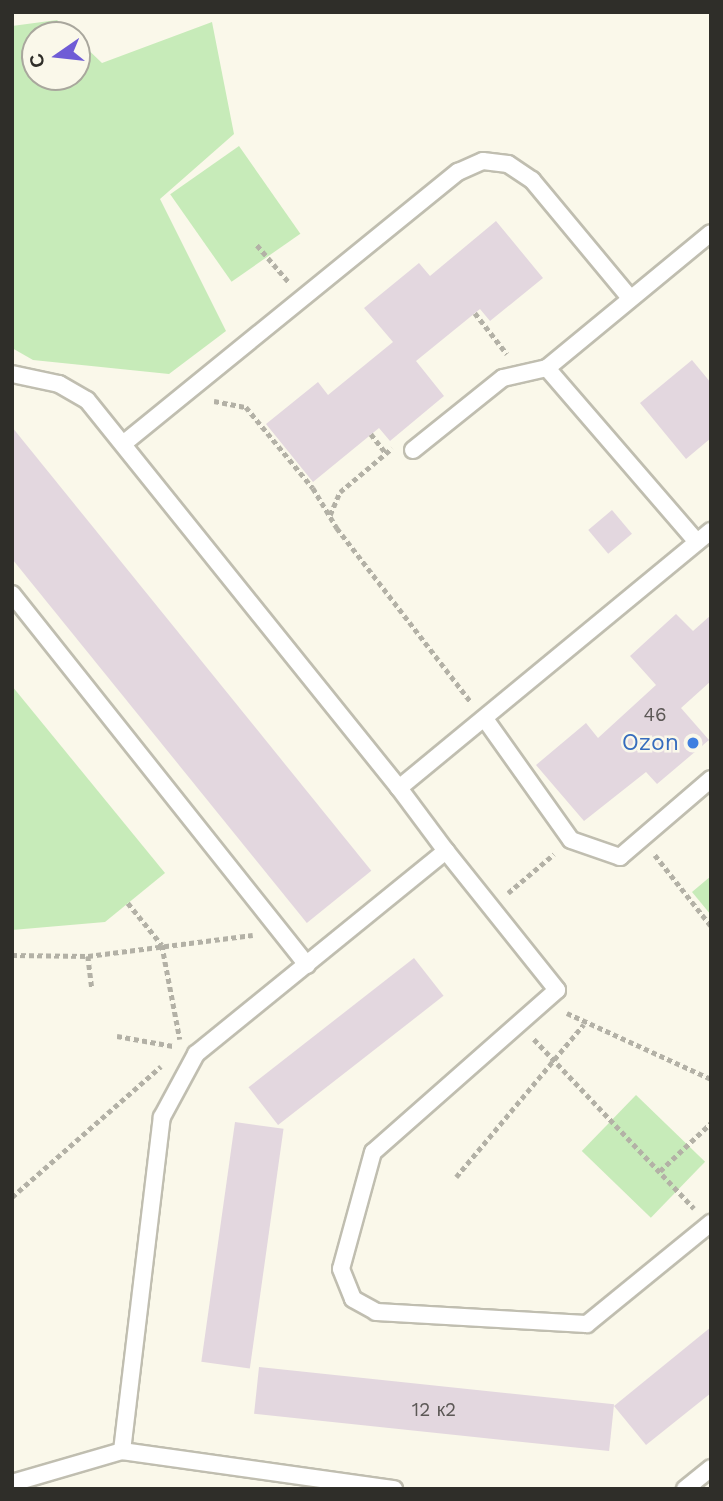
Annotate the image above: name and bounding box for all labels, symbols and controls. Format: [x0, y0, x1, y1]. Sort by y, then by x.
north arrow [21, 21, 91, 91]
text: С [24, 51, 50, 70]
house number: 46 [643, 704, 667, 726]
place label: Ozon [622, 729, 679, 757]
marker: Ozon [685, 735, 701, 751]
house number: 12 к2 [412, 1399, 456, 1421]

